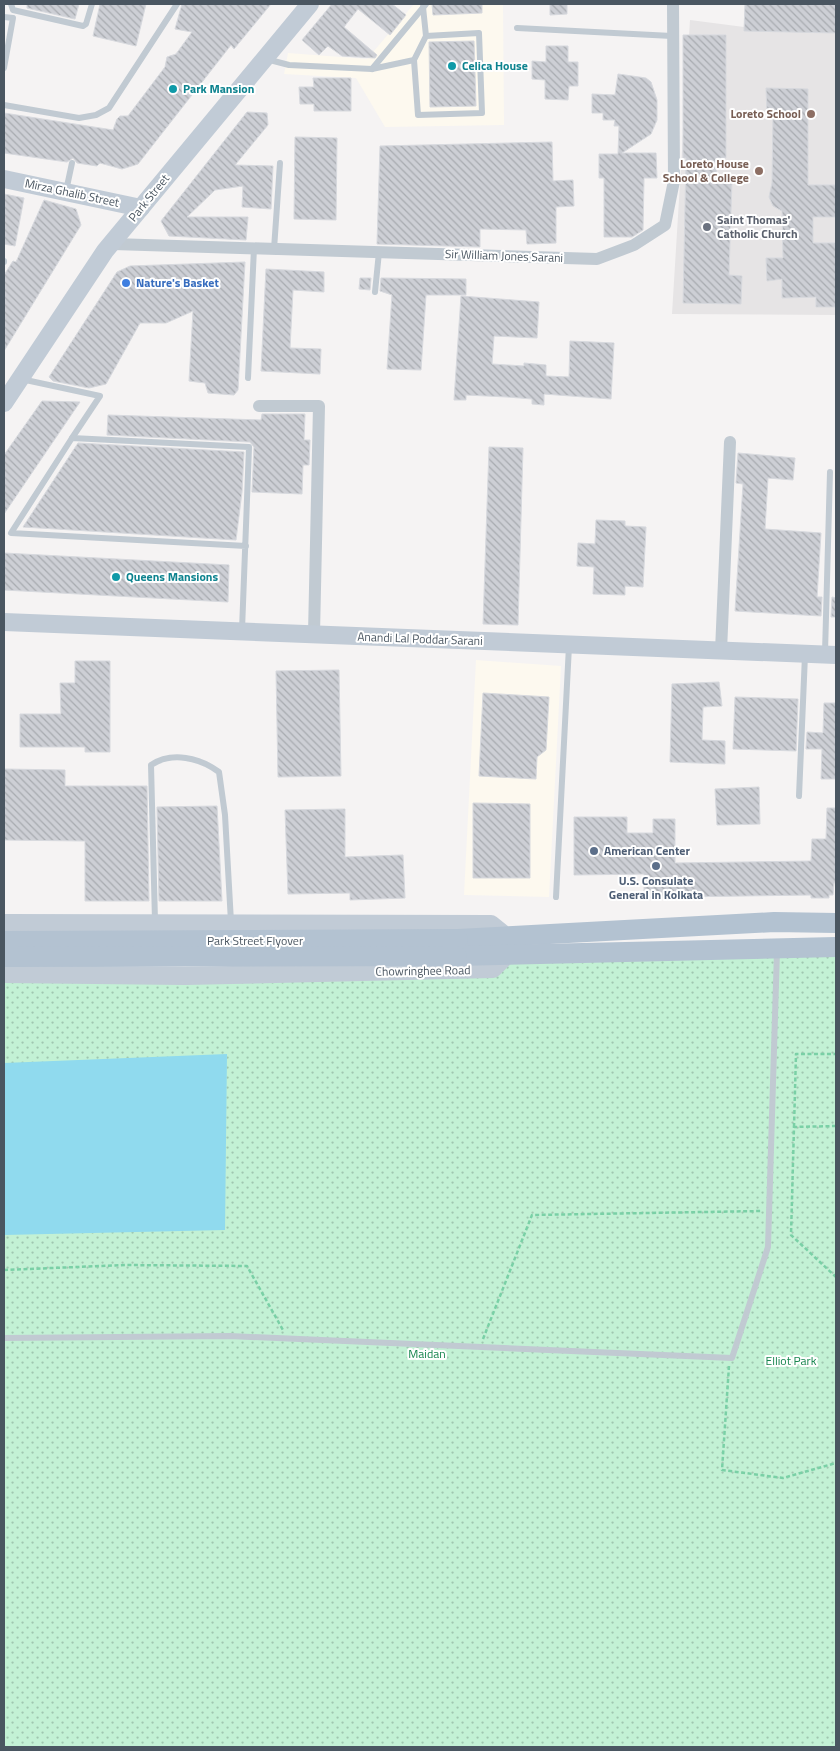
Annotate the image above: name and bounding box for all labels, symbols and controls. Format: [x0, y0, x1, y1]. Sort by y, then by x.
place label: Celica House [462, 56, 528, 75]
marker: Celica House [446, 60, 458, 72]
place label: Park Mansion [183, 79, 254, 98]
marker: Park Mansion [167, 83, 179, 95]
place label: Loreto School [730, 104, 801, 123]
marker: Loreto School [805, 108, 817, 120]
place label: Loreto House School & College [663, 154, 749, 187]
marker: Loreto House School & College [753, 165, 765, 177]
street label: Park Street [123, 169, 174, 226]
street label: Mirza Ghalib Street [23, 173, 122, 212]
place label: Saint Thomas' Catholic Church [717, 210, 798, 243]
marker: Saint Thomas' Catholic Church [701, 221, 713, 233]
street label: Sir William Jones Sarani [445, 244, 563, 267]
place label: Nature's Basket [136, 273, 219, 292]
marker: Nature's Basket [120, 277, 132, 289]
place label: Queens Mansions [126, 567, 218, 586]
marker: Queens Mansions [110, 571, 122, 583]
street label: Anandi Lal Poddar Sarani [357, 627, 483, 650]
place label: American Center [604, 841, 690, 860]
marker: American Center [588, 845, 600, 857]
marker: U.S. Consulate General in Kolkata [650, 860, 662, 872]
place label: U.S. Consulate General in Kolkata [609, 871, 703, 904]
street label: Park Street Flyover [207, 931, 303, 950]
street label: Chowringhee Road [375, 960, 471, 981]
park label: Maidan [408, 1344, 446, 1363]
park label: Elliot Park [766, 1351, 817, 1370]

